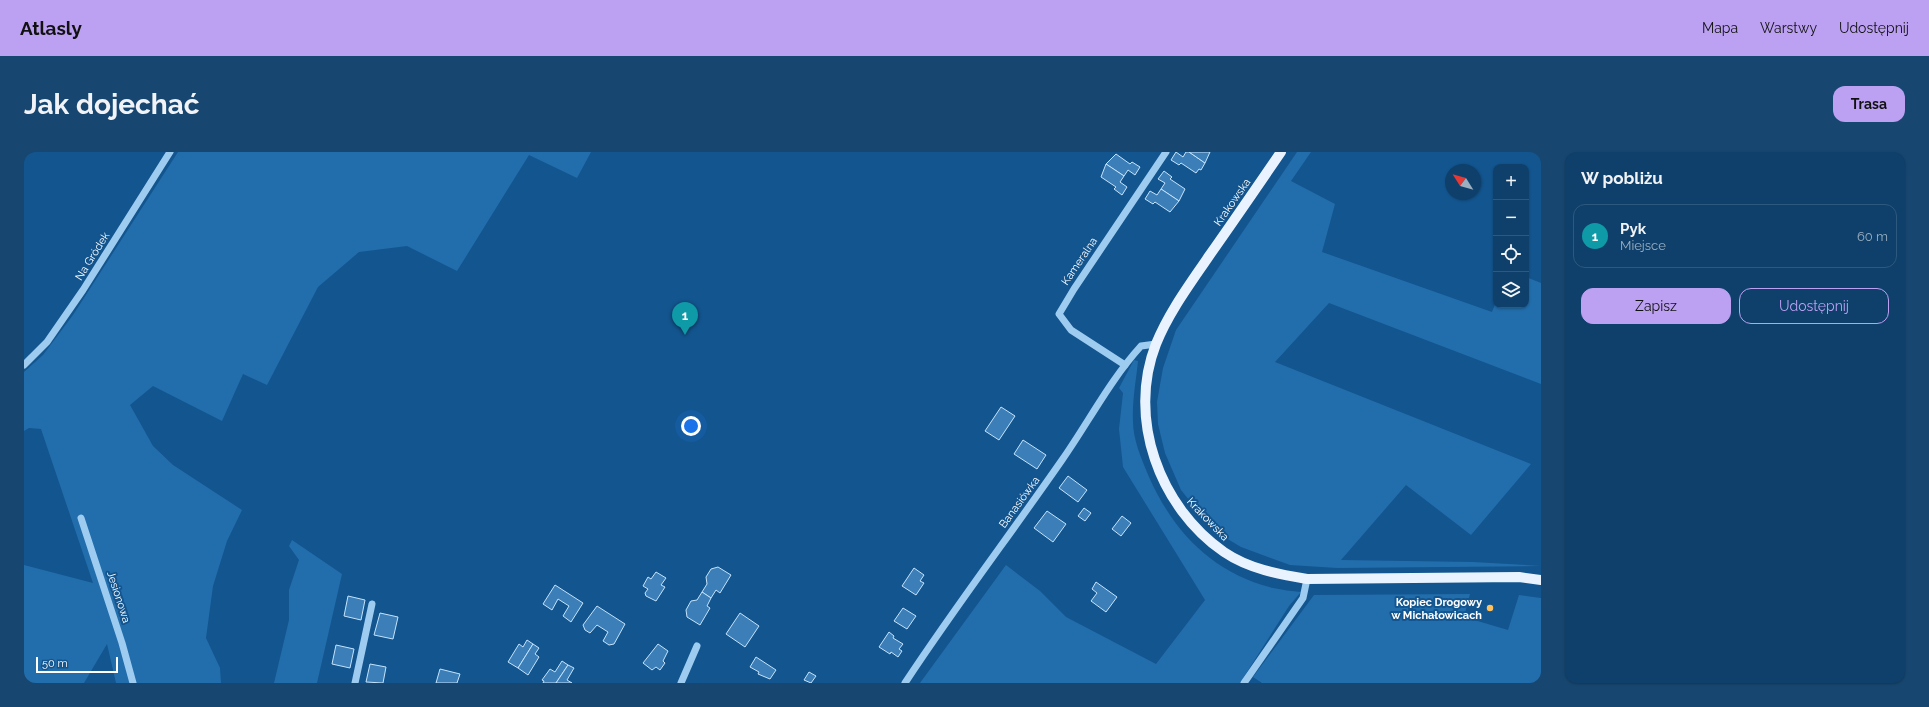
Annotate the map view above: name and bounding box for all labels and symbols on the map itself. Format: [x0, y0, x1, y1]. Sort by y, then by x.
north arrow [1445, 164, 1481, 200]
street label: Krakowska [1211, 176, 1253, 228]
street label: Na Gródek [72, 230, 112, 283]
street label: Kameralna [1059, 235, 1100, 288]
pin: 1 [672, 302, 698, 335]
your location [681, 416, 701, 436]
street label: Banasiówka [996, 474, 1042, 531]
street label: Krakowska [1184, 495, 1231, 544]
street label: Jesionowa [104, 570, 133, 625]
place label: Kopiec Drogowy w Michałowicach [1391, 596, 1482, 622]
marker: Kopiec Drogowy w Michałowicach [1485, 603, 1495, 613]
scale bar [36, 655, 118, 674]

